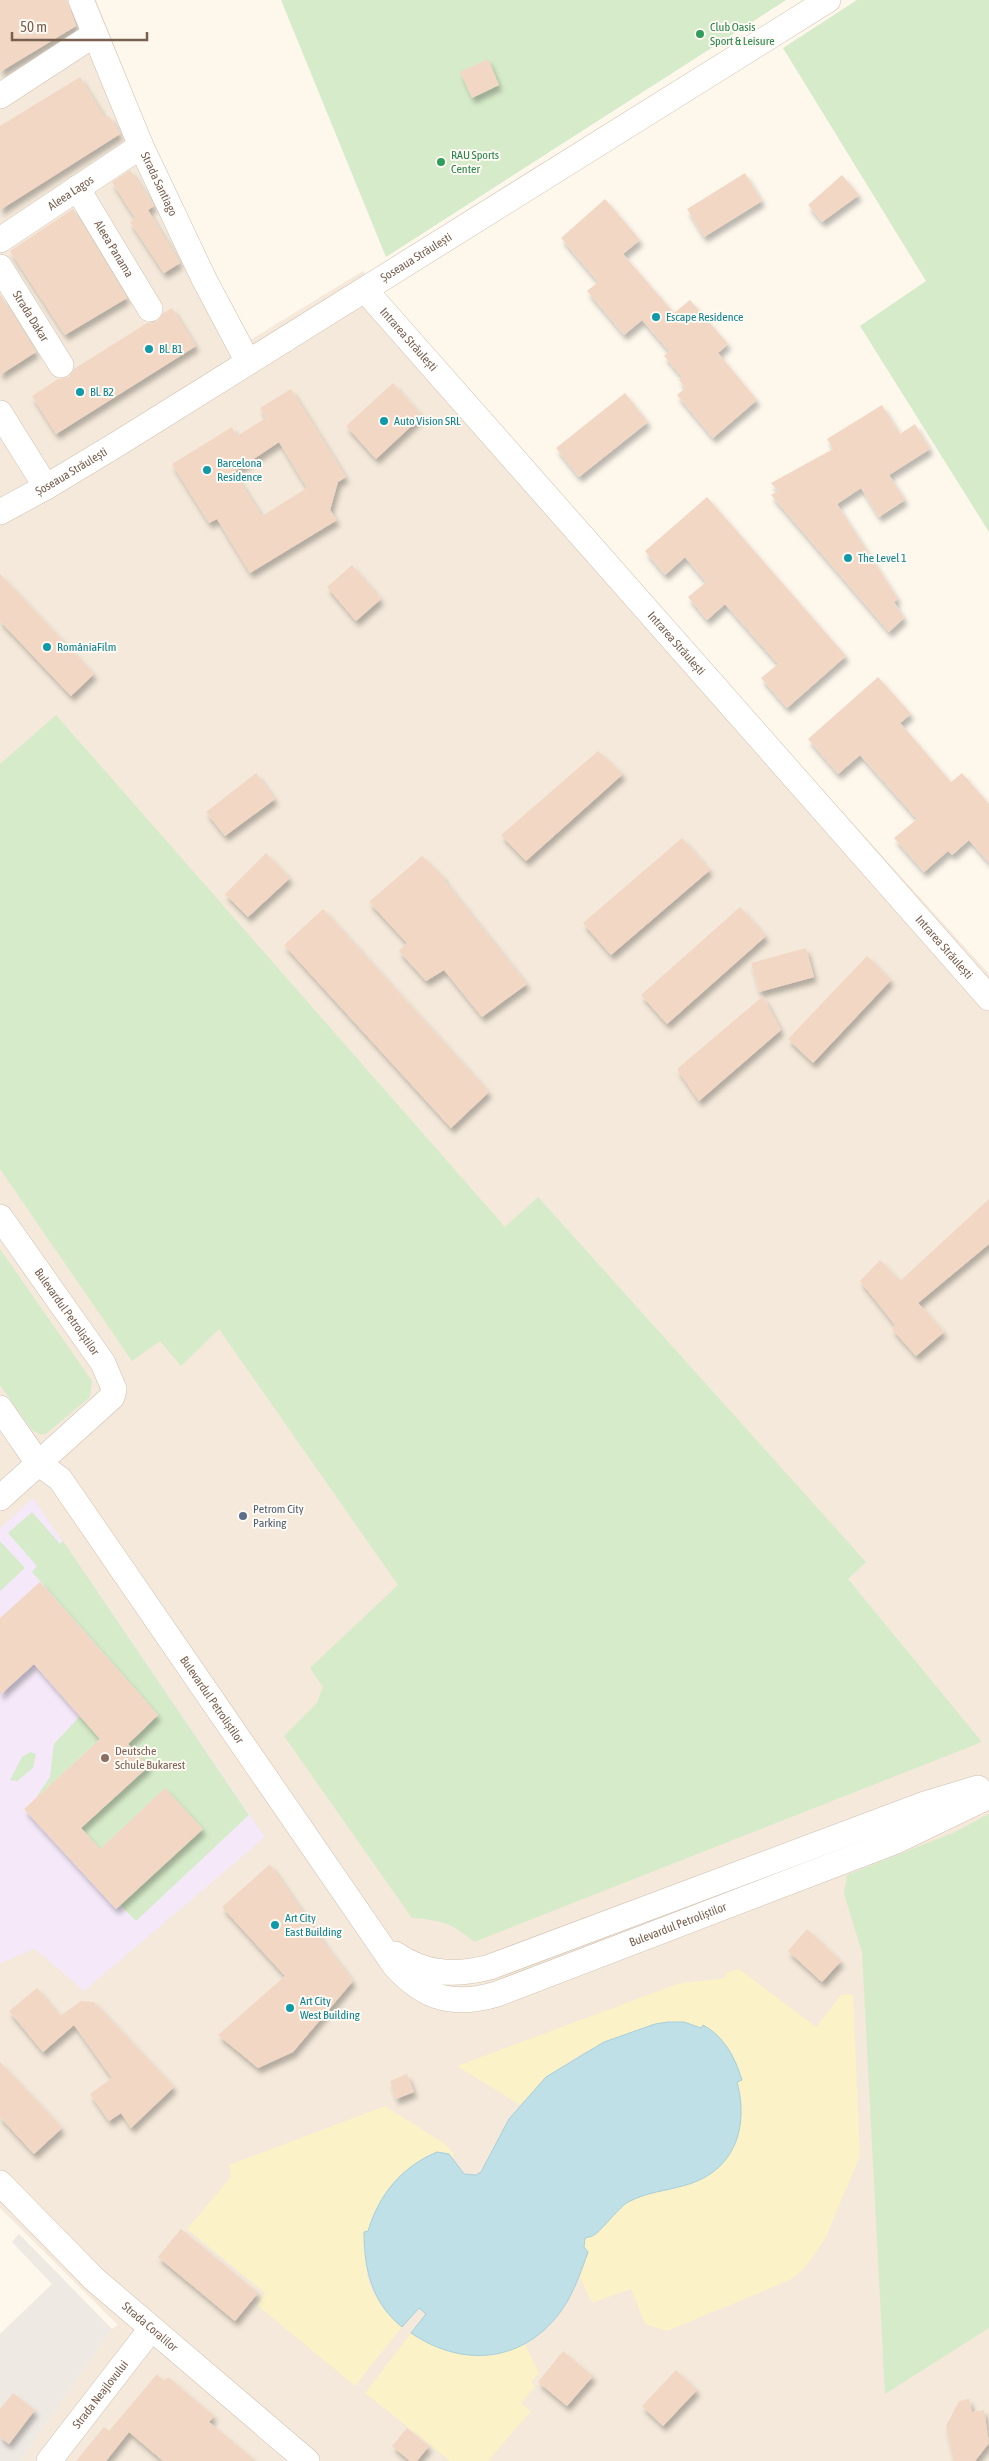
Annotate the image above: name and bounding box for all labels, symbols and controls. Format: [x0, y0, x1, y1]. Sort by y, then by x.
scale bar [12, 10, 148, 42]
text: 50 m [20, 18, 47, 35]
place label: Club Oasis Sport & Leisure [710, 20, 775, 48]
marker: Club Oasis Sport & Leisure [694, 28, 706, 40]
place label: RAU Sports Center [451, 148, 499, 176]
street label: Strada Santiago [138, 150, 180, 219]
marker: RAU Sports Center [435, 156, 447, 168]
street label: Aleea Lagos [45, 173, 96, 213]
street label: Aleea Panama [91, 218, 136, 280]
street label: Șoseaua Străulești [378, 230, 454, 285]
street label: Strada Dakar [10, 288, 52, 345]
street label: Intrarea Străulești [377, 305, 440, 374]
place label: Escape Residence [666, 310, 743, 324]
marker: Escape Residence [650, 311, 662, 323]
place label: Bl. B1 [159, 342, 183, 356]
marker: Bl. B1 [143, 343, 155, 355]
place label: Bl. B2 [90, 385, 114, 399]
marker: Bl. B2 [74, 386, 86, 398]
place label: Auto Vision SRL [394, 414, 461, 428]
marker: Auto Vision SRL [378, 415, 390, 427]
street label: Șoseaua Străulești [33, 445, 110, 498]
place label: Barcelona Residence [217, 456, 262, 484]
marker: Barcelona Residence [201, 464, 213, 476]
place label: The Level 1 [858, 551, 907, 565]
marker: The Level 1 [842, 552, 854, 564]
street label: Intrarea Străulești [645, 609, 708, 678]
place label: RomâniaFilm [57, 640, 116, 654]
marker: RomâniaFilm [41, 641, 53, 653]
street label: Intrarea Străulești [913, 913, 976, 982]
street label: Bulevardul Petroliștilor [32, 1266, 102, 1358]
place label: Petrom City Parking [253, 1502, 304, 1530]
marker: Petrom City Parking [237, 1510, 249, 1522]
street label: Bulevardul Petroliștilor [177, 1653, 247, 1746]
place label: Deutsche Schule Bukarest [115, 1744, 186, 1772]
marker: Deutsche Schule Bukarest [99, 1752, 111, 1764]
street label: Bulevardul Petroliștilor [627, 1900, 729, 1950]
place label: Art City East Building [285, 1911, 343, 1939]
marker: Art City East Building [269, 1919, 281, 1931]
place label: Art City West Building [300, 1994, 361, 2022]
marker: Art City West Building [284, 2002, 296, 2014]
street label: Strada Coralilor [119, 2299, 181, 2355]
street label: Strada Neajlovului [70, 2358, 131, 2431]

